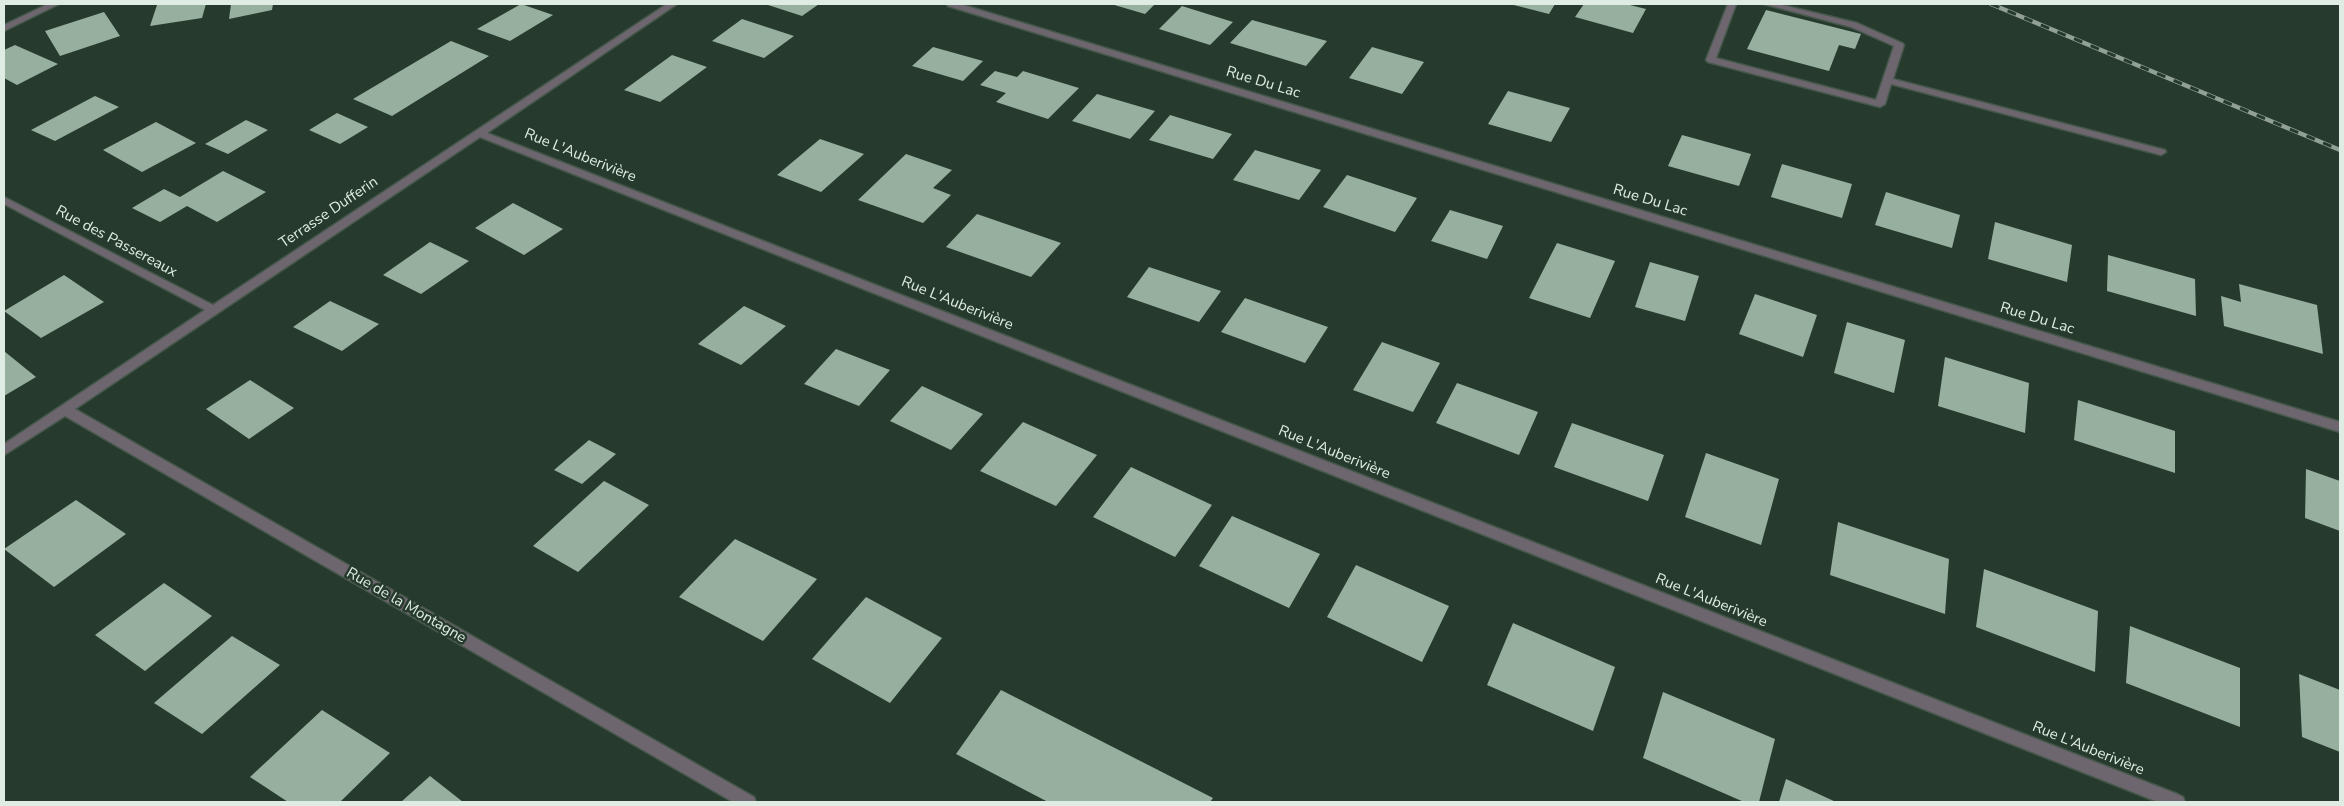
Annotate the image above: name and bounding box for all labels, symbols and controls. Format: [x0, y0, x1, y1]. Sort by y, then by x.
street label: Rue Du Lac [1224, 63, 1302, 103]
street label: Rue L'Auberivière [521, 125, 639, 187]
street label: Terrasse Dufferin [276, 173, 382, 253]
street label: Rue Du Lac [1611, 181, 1689, 221]
street label: Rue des Passereaux [52, 202, 180, 282]
street label: Rue L'Auberivière [898, 273, 1016, 335]
street label: Rue Du Lac [1998, 299, 2076, 339]
street label: Rue L'Auberivière [1275, 422, 1393, 484]
street label: Rue de la Montagne [343, 564, 469, 648]
street label: Rue L'Auberivière [1652, 570, 1770, 632]
street label: Rue L'Auberivière [2029, 718, 2147, 780]

